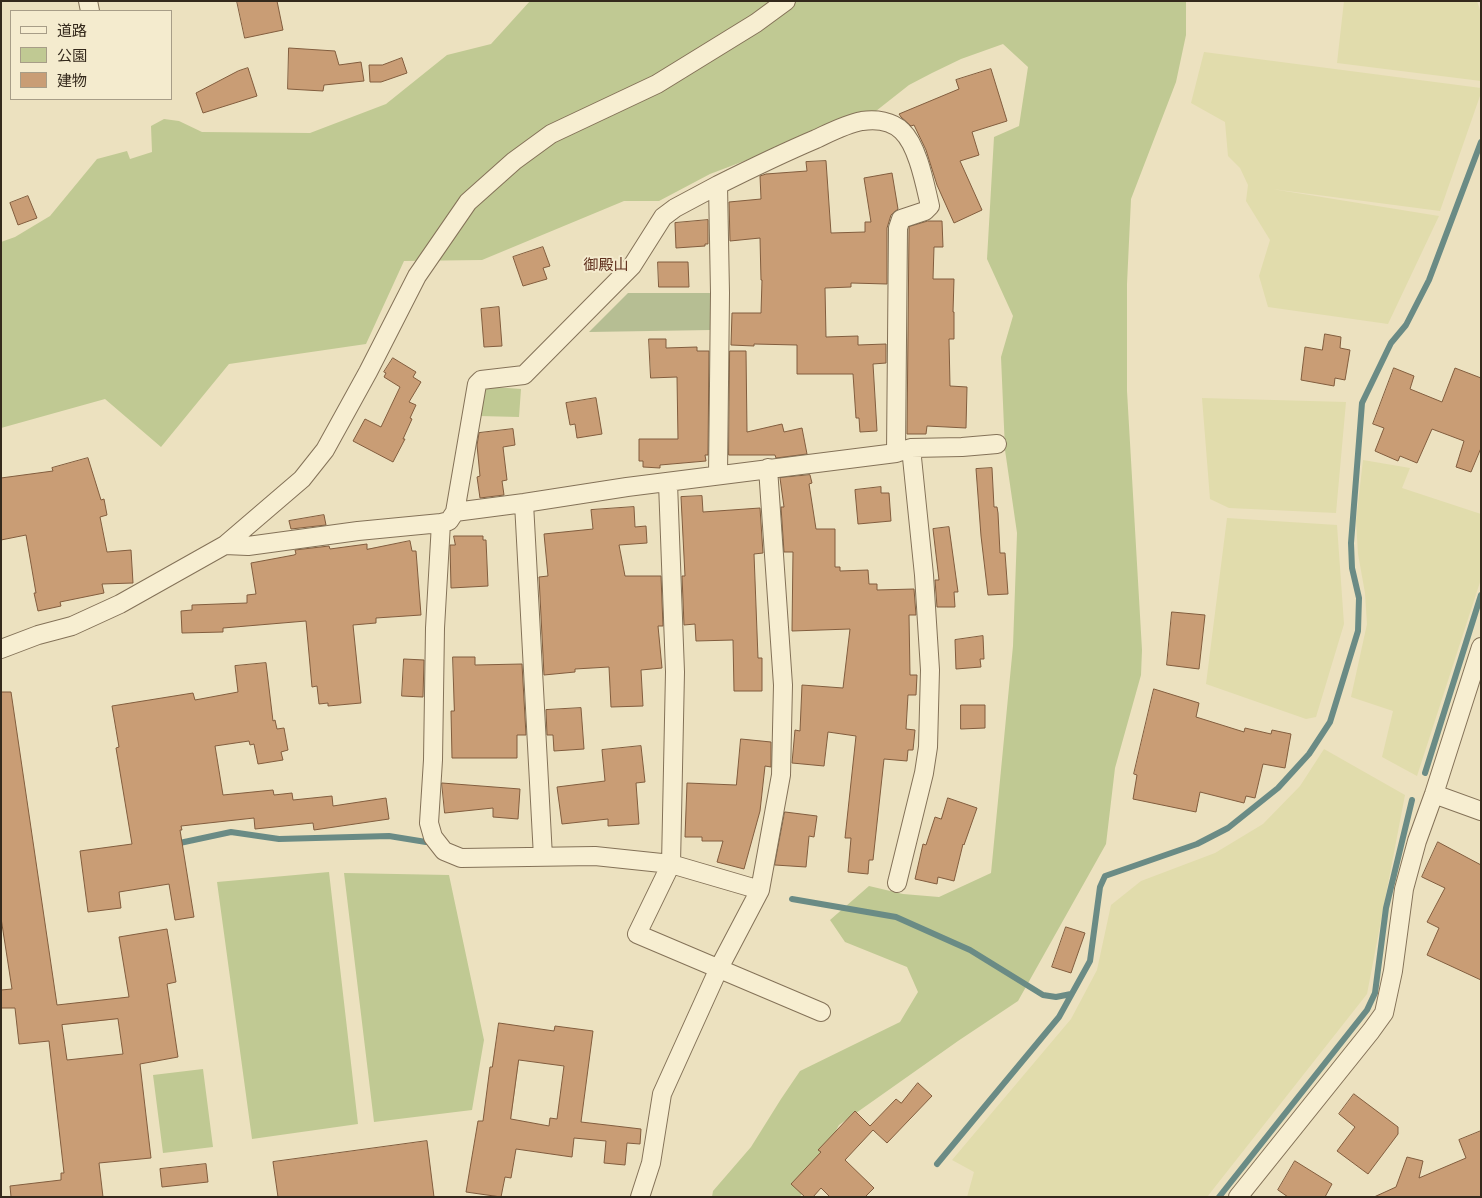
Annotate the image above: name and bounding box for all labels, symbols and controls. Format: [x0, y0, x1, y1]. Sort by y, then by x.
legend [10, 10, 172, 100]
text: 道路 [57, 20, 87, 41]
text: 公園 [57, 45, 87, 66]
text: 建物 [57, 70, 87, 91]
district label: 御殿山 [584, 257, 628, 275]

